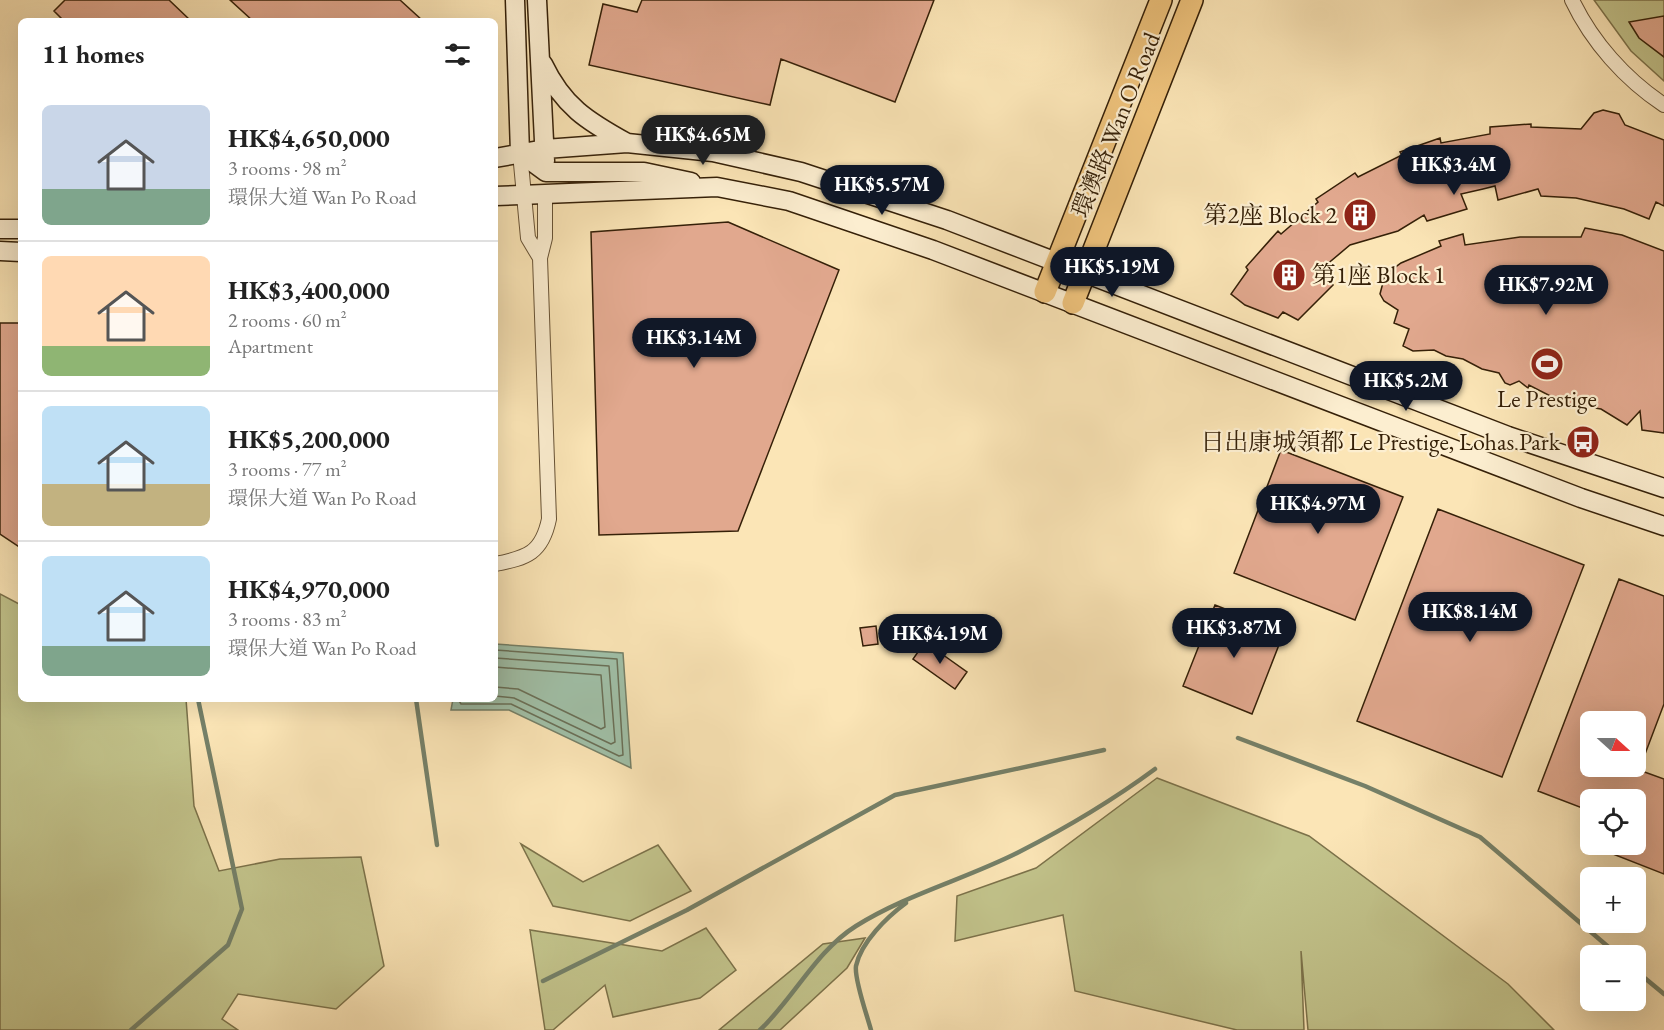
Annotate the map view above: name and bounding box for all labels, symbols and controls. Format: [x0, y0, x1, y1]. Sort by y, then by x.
street label: 環澳路 Wan O Road [1064, 27, 1167, 222]
text: 11 homes [42, 37, 144, 71]
icon: filters [441, 38, 474, 71]
pin: HK$4.65M [641, 115, 765, 166]
text: HK$4,650,000 [228, 121, 390, 155]
text: HK$4.65M [655, 121, 751, 147]
icon: home [90, 129, 162, 201]
pin: HK$3.4M [1399, 145, 1509, 196]
text: HK$3.4M [1412, 151, 1496, 177]
text: 3 rooms · 98 m² [228, 155, 347, 181]
pin: HK$5.57M [820, 165, 944, 216]
text: HK$5.57M [834, 171, 930, 197]
text: 環保大道 Wan Po Road [228, 184, 417, 210]
building icon: 第2座 Block 2 [1342, 197, 1378, 233]
place label: 第2座 Block 2 [1204, 199, 1337, 230]
pin: HK$5.19M [1050, 247, 1174, 298]
text: HK$5.19M [1064, 253, 1160, 279]
building icon: 第1座 Block 1 [1271, 257, 1307, 293]
place label: 第1座 Block 1 [1312, 259, 1445, 290]
pin: HK$7.92M [1484, 265, 1608, 316]
text: HK$7.92M [1498, 271, 1594, 297]
text: HK$3,400,000 [228, 273, 390, 307]
icon: home [90, 280, 162, 352]
text: 2 rooms · 60 m² [228, 307, 347, 333]
pin: HK$3.14M [632, 318, 756, 369]
text: HK$3.14M [646, 324, 742, 350]
text: Apartment [228, 333, 313, 359]
sports icon: Le Prestige [1529, 346, 1565, 382]
pin: HK$5.2M [1351, 361, 1461, 412]
text: HK$5.2M [1364, 367, 1448, 393]
place label: Le Prestige [1497, 383, 1597, 414]
text: HK$5,200,000 [228, 422, 390, 456]
bus stop icon: 日出康城領都 Le Prestige, Lohas Park [1565, 424, 1601, 460]
place label: 日出康城領都 Le Prestige, Lohas Park [1200, 426, 1561, 457]
icon: home [90, 430, 162, 502]
text: 3 rooms · 77 m² [228, 456, 347, 482]
pin: HK$4.97M [1256, 484, 1380, 535]
text: 環保大道 Wan Po Road [228, 485, 417, 511]
text: HK$4.97M [1270, 490, 1366, 516]
text: HK$4,970,000 [228, 572, 390, 606]
icon: home [90, 580, 162, 652]
pin: HK$8.14M [1408, 592, 1532, 643]
text: HK$8.14M [1422, 598, 1518, 624]
text: 3 rooms · 83 m² [228, 606, 347, 632]
pin: HK$3.87M [1172, 608, 1296, 659]
pin: HK$4.19M [878, 614, 1002, 665]
text: HK$3.87M [1186, 614, 1282, 640]
text: HK$4.19M [892, 620, 988, 646]
text: 環保大道 Wan Po Road [228, 635, 417, 661]
north arrow [1580, 711, 1646, 777]
map controls [1580, 711, 1646, 1011]
button: locate [1580, 789, 1646, 855]
button: + [1580, 867, 1646, 933]
button: − [1580, 945, 1646, 1011]

